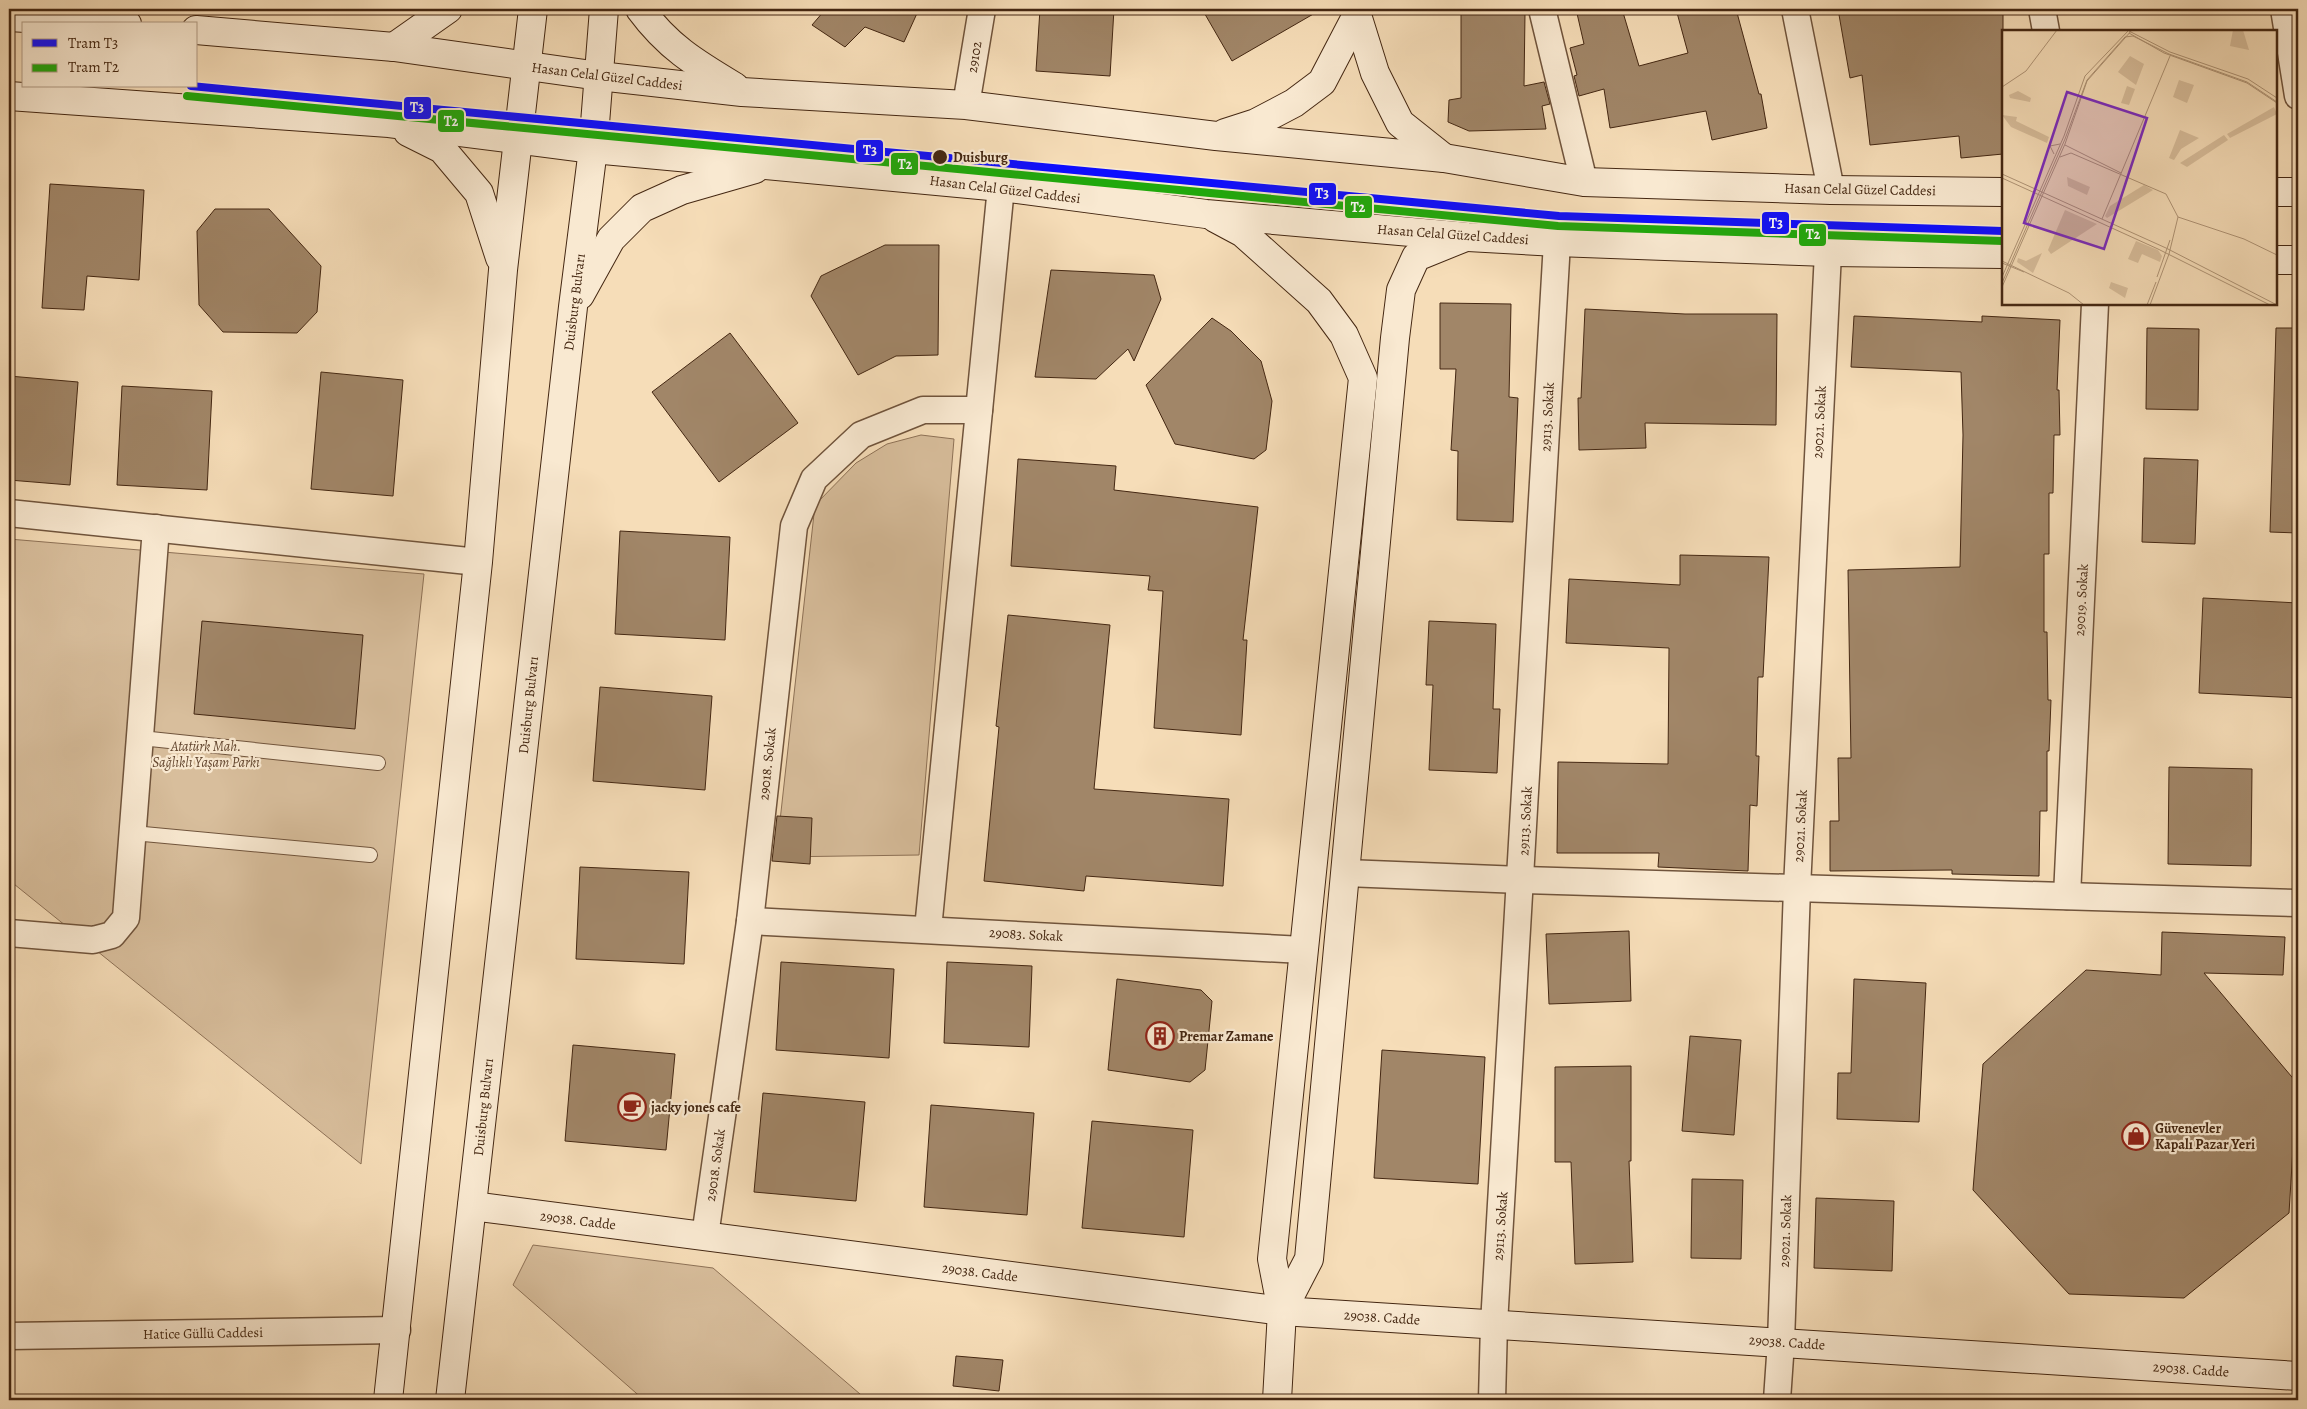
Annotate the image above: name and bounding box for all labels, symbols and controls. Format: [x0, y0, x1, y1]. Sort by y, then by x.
legend [22, 22, 198, 88]
inset map [2002, 30, 2277, 305]
text: Tram T3 [68, 33, 118, 53]
street label: 29102 [963, 39, 986, 74]
text: Tram T2 [68, 57, 119, 77]
street label: Hasan Celal Güzel Caddesi [530, 58, 684, 95]
line badge: T3 [403, 96, 432, 120]
text: T3 [410, 98, 424, 117]
line badge: T2 [437, 109, 465, 133]
text: T2 [444, 112, 459, 131]
line badge: T3 [855, 139, 884, 163]
text: T3 [863, 141, 877, 160]
marker: Duisburg [931, 148, 949, 166]
place label: Duisburg [953, 148, 1009, 167]
line badge: T2 [890, 152, 919, 176]
text: T2 [898, 155, 913, 174]
street label: Hasan Celal Güzel Caddesi [928, 171, 1082, 208]
street label: Hasan Celal Güzel Caddesi [1784, 179, 1936, 200]
line badge: T3 [1308, 182, 1337, 206]
text: T3 [1315, 184, 1329, 203]
line badge: T2 [1344, 195, 1373, 219]
text: T2 [1351, 198, 1366, 217]
line badge: T3 [1761, 211, 1790, 235]
text: T3 [1769, 214, 1783, 233]
street label: Hasan Celal Güzel Caddesi [1376, 220, 1529, 249]
line badge: T2 [1798, 223, 1827, 247]
text: T2 [1806, 225, 1821, 244]
street label: Duisburg Bulvarı [559, 252, 590, 352]
street label: 29113. Sokak [1536, 382, 1559, 452]
street label: 29021. Sokak [1808, 385, 1831, 459]
street label: 29019. Sokak [2070, 563, 2093, 637]
street label: Duisburg Bulvarı [514, 655, 543, 755]
street label: 29018. Sokak [754, 727, 781, 801]
park label: Atatürk Mah. Sağlıklı Yaşam Parkı [152, 737, 260, 772]
street label: 29113. Sokak [1514, 786, 1537, 856]
street label: 29021. Sokak [1789, 789, 1812, 863]
street label: 29083. Sokak [988, 923, 1064, 946]
building icon: Premar Zamane [1145, 1021, 1175, 1051]
place label: Premar Zamane [1179, 1027, 1274, 1046]
street label: Duisburg Bulvarı [469, 1057, 498, 1157]
cafe icon: jacky jones cafe [617, 1092, 647, 1122]
place label: jacky jones cafe [651, 1098, 742, 1117]
place label: Güvenevler Kapalı Pazar Yeri [2155, 1119, 2255, 1154]
shop icon: Güvenevler Kapalı Pazar Yeri [2121, 1121, 2151, 1151]
street label: 29018. Sokak [701, 1128, 730, 1203]
street label: 29113. Sokak [1489, 1191, 1512, 1261]
street label: 29021. Sokak [1775, 1194, 1796, 1268]
street label: 29038. Cadde [539, 1206, 617, 1235]
street label: 29038. Cadde [941, 1258, 1019, 1287]
street label: 29038. Cadde [1343, 1305, 1421, 1330]
street label: Hatice Güllü Caddesi [143, 1323, 263, 1344]
street label: 29038. Cadde [1748, 1330, 1826, 1355]
street label: 29038. Cadde [2152, 1357, 2230, 1382]

